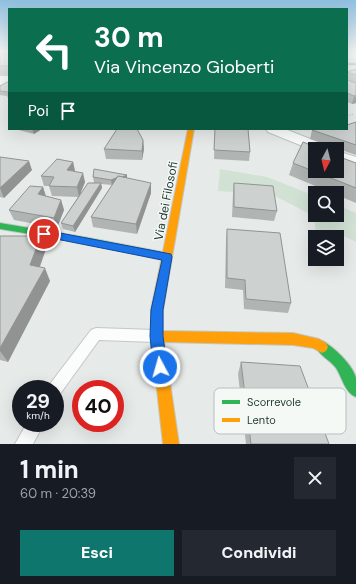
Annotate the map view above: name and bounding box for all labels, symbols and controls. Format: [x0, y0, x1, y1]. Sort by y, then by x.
text: 30 m [94, 19, 164, 56]
icon: left [28, 24, 80, 76]
text: Via Vincenzo Gioberti [94, 55, 274, 79]
icon: arrive [57, 100, 79, 122]
text: Poi [28, 101, 49, 121]
north arrow [308, 142, 344, 178]
map controls [308, 142, 344, 266]
street label: Via dei Filosofi [151, 160, 182, 242]
button: search [308, 186, 344, 222]
pin [27, 217, 61, 251]
icon: arrive [33, 223, 55, 245]
button: layers [308, 230, 344, 266]
position arrow [139, 346, 181, 388]
speed limit sign: 40 [72, 380, 124, 432]
text: 29 [26, 388, 50, 414]
legend [214, 388, 346, 434]
text: Scorrevole [247, 395, 301, 409]
text: km/h [26, 409, 50, 422]
text: Lento [247, 413, 276, 427]
text: 1 min [20, 454, 79, 485]
button: close [294, 457, 336, 499]
text: 60 m · 20:39 [20, 485, 96, 502]
button: Esci [20, 530, 174, 576]
button: Condividi [182, 530, 336, 576]

